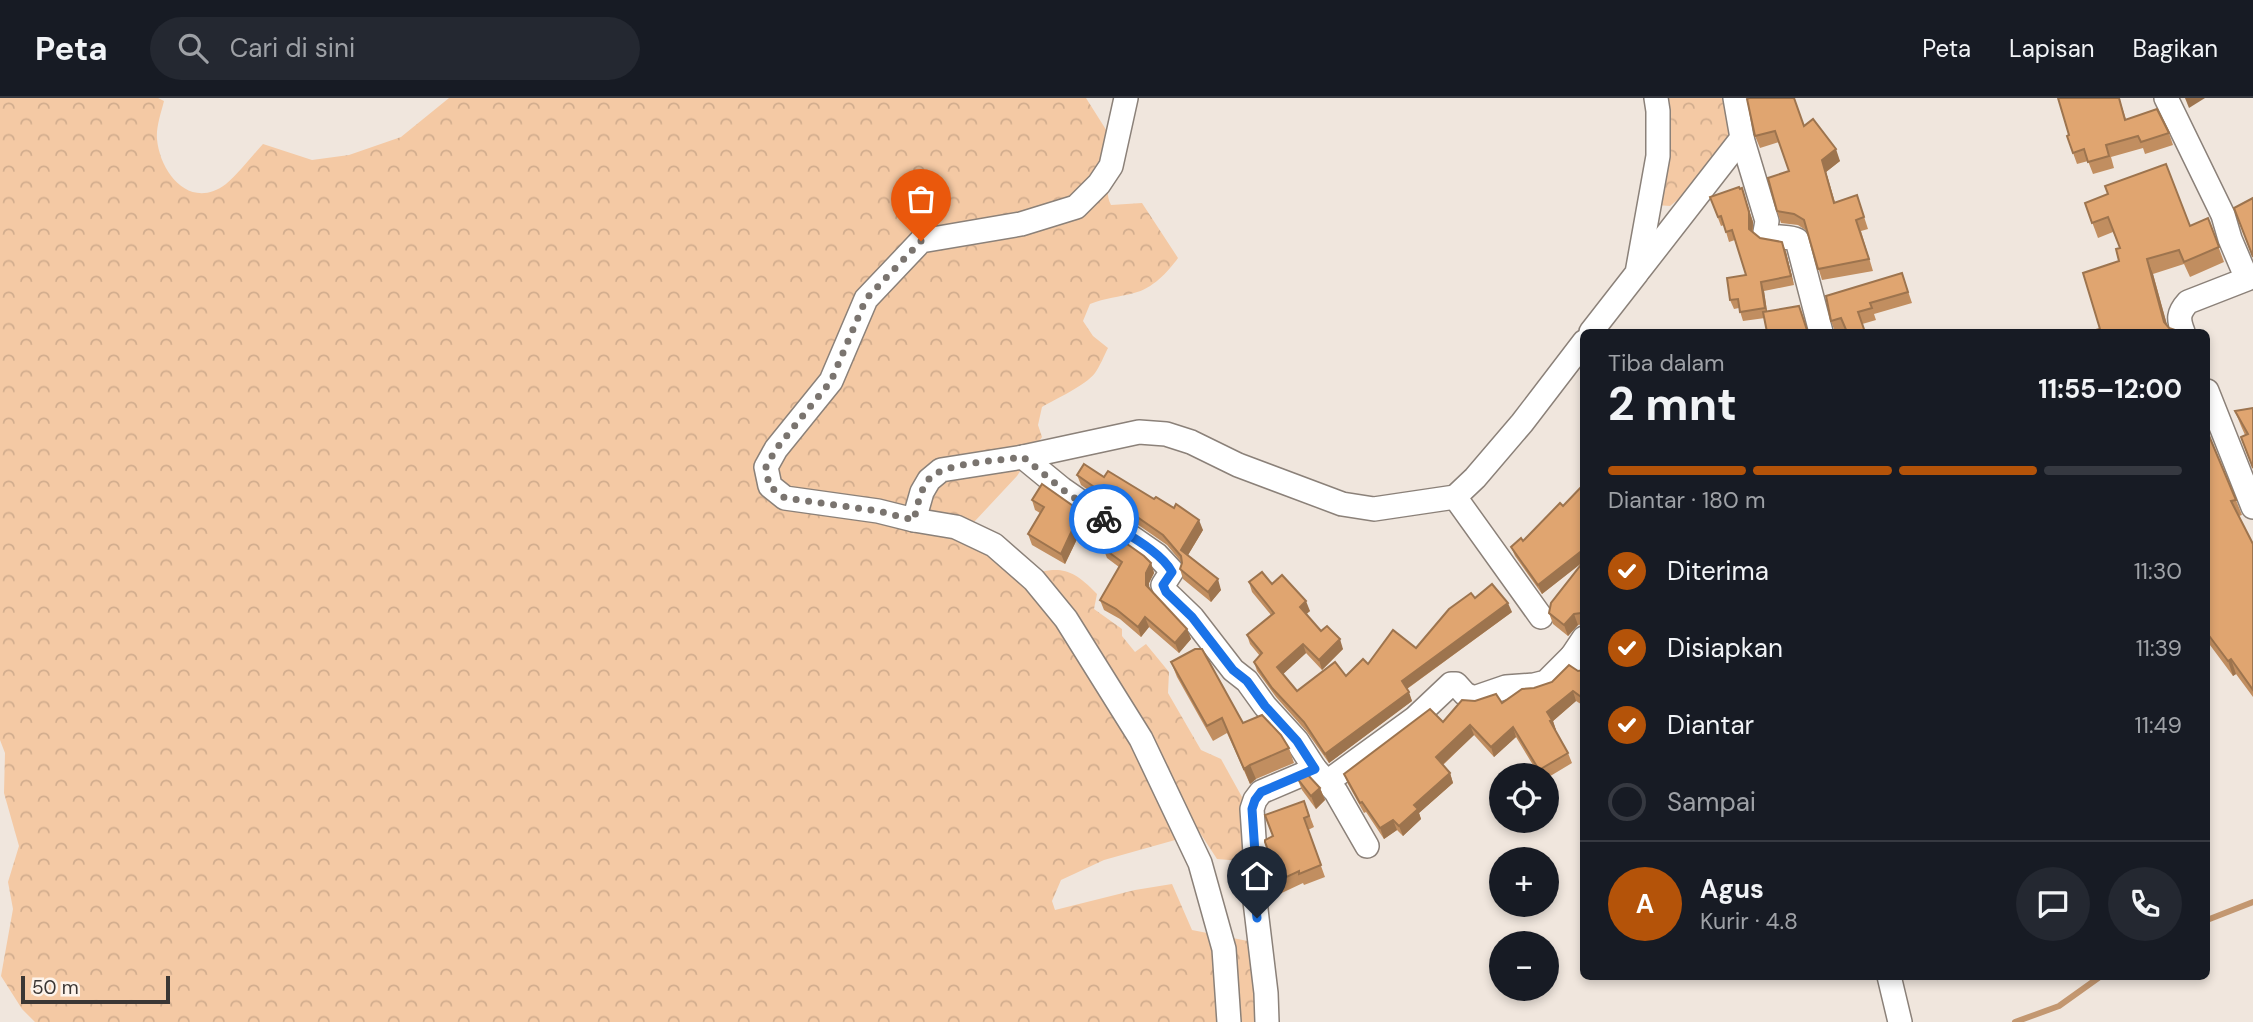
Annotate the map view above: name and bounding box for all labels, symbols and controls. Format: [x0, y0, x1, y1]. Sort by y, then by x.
search box [150, 17, 640, 80]
text: Peta [35, 27, 108, 70]
icon: search [174, 29, 212, 67]
text: Cari di sini [230, 31, 355, 65]
text: Peta [1922, 33, 1971, 64]
text: Lapisan [2009, 33, 2094, 64]
text: Bagikan [2132, 33, 2218, 64]
pin [891, 169, 951, 241]
icon: bag [902, 180, 940, 218]
text: Tiba dalam [1608, 348, 1725, 378]
text: 11:55–12:00 [2038, 372, 2182, 406]
text: 2 mnt [1608, 374, 1737, 434]
courier [1069, 484, 1139, 554]
text: Diantar · 180 m [1608, 485, 1765, 515]
icon: bike [1085, 500, 1123, 538]
icon: check [1608, 552, 1646, 590]
text: Diterima [1667, 554, 1769, 588]
text: 11:30 [2134, 556, 2182, 586]
icon: check [1608, 629, 1646, 667]
text: Disiapkan [1667, 631, 1783, 665]
text: 11:39 [2136, 633, 2182, 663]
icon: check [1608, 706, 1646, 744]
text: Diantar [1667, 708, 1754, 742]
text: 11:49 [2135, 710, 2182, 740]
map controls [1489, 763, 1559, 1001]
button: locate [1489, 763, 1559, 833]
text: Sampai [1667, 785, 1756, 819]
pin [1227, 846, 1287, 918]
button: + [1489, 847, 1559, 917]
icon: home [1238, 857, 1276, 895]
button: chat [2016, 867, 2090, 941]
button: phone [2108, 867, 2182, 941]
text: Agus [1700, 872, 1764, 906]
text: A [1636, 887, 1654, 921]
text: Kurir · 4.8 [1700, 906, 1798, 936]
button: − [1489, 931, 1559, 1001]
scale bar [21, 973, 170, 1005]
text: 50 m [32, 975, 79, 1000]

